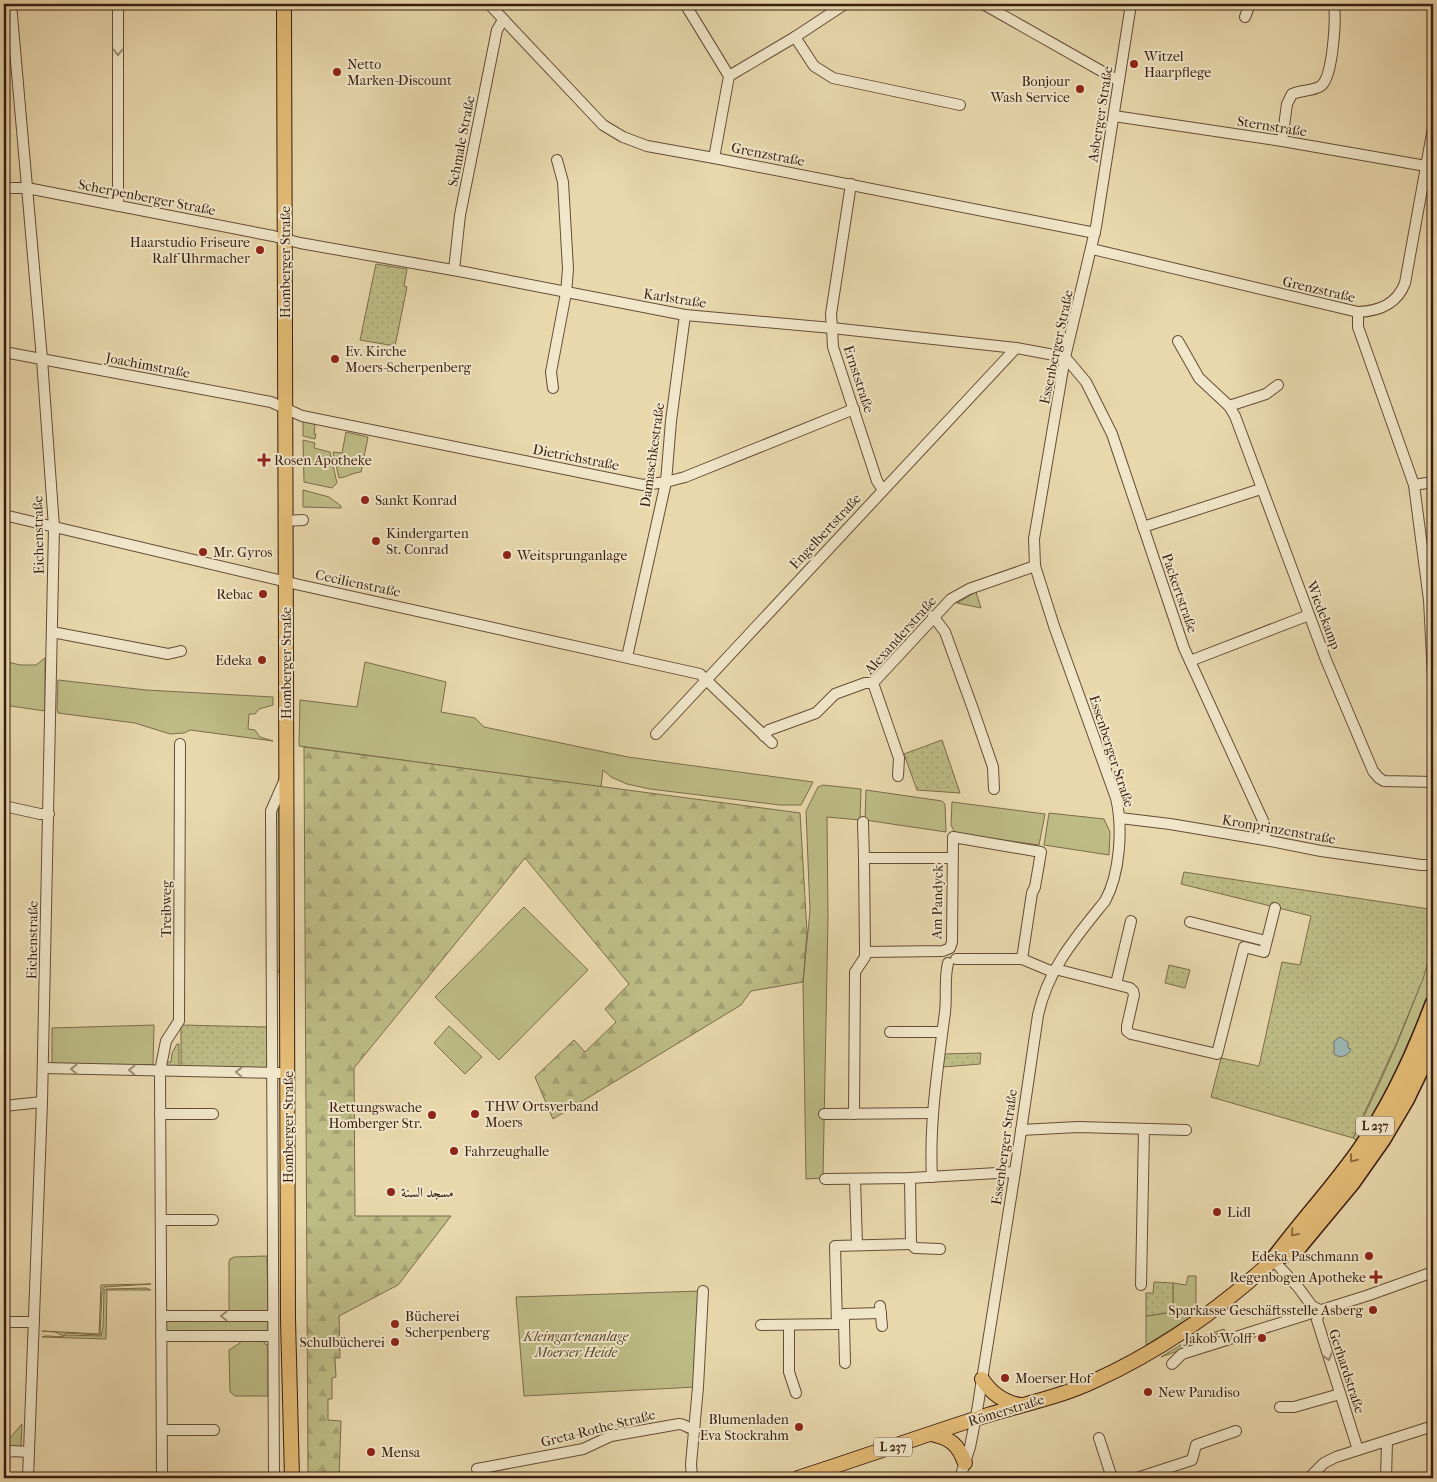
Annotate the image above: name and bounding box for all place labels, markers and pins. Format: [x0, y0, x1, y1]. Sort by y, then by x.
place label: Witzel Haarpflege [1143, 48, 1211, 81]
place label: Netto Marken-Discount [347, 56, 452, 89]
marker: Witzel Haarpflege [1128, 58, 1140, 70]
marker: Netto Marken-Discount [331, 66, 343, 78]
place label: Bonjour Wash Service [989, 73, 1070, 106]
marker: Bonjour Wash Service [1074, 83, 1086, 95]
place label: Haarstudio Friseure Ralf Uhrmacher [130, 234, 250, 267]
marker: Haarstudio Friseure Ralf Uhrmacher [254, 244, 266, 256]
place label: Ev. Kirche Moers-Scherpenberg [345, 343, 472, 376]
marker: Ev. Kirche Moers-Scherpenberg [329, 353, 341, 365]
place label: Rosen Apotheke [274, 452, 372, 469]
marker: Rosen Apotheke [258, 454, 270, 466]
place label: Sankt Konrad [375, 492, 458, 509]
marker: Sankt Konrad [359, 494, 371, 506]
place label: Kindergarten St. Conrad [386, 525, 469, 558]
marker: Kindergarten St. Conrad [370, 535, 382, 547]
place label: Mr. Gyros [213, 544, 273, 561]
marker: Mr. Gyros [197, 546, 209, 558]
place label: Weitsprunganlage [516, 547, 627, 564]
marker: Weitsprunganlage [501, 549, 513, 561]
place label: Rebac [216, 586, 253, 603]
marker: Rebac [257, 588, 269, 600]
place label: Edeka [215, 652, 253, 669]
marker: Edeka [256, 654, 268, 666]
place label: THW Ortsverband Moers [485, 1098, 599, 1131]
place label: Rettungswache Homberger Str. [328, 1099, 422, 1132]
marker: THW Ortsverband Moers [469, 1108, 481, 1120]
marker: Rettungswache Homberger Str. [426, 1109, 438, 1121]
place label: Fahrzeughalle [464, 1143, 549, 1160]
marker: Fahrzeughalle [448, 1145, 460, 1157]
place label: مسجد السنة [401, 1184, 454, 1201]
marker: مسجد السنة [385, 1186, 397, 1198]
place label: Lidl [1227, 1204, 1251, 1221]
marker: Lidl [1211, 1206, 1223, 1218]
place label: Edeka Paschmann [1251, 1248, 1359, 1265]
marker: Edeka Paschmann [1363, 1250, 1375, 1262]
place label: Regenbogen Apotheke [1229, 1269, 1366, 1286]
marker: Regenbogen Apotheke [1370, 1271, 1382, 1283]
place label: Sparkasse Geschäftsstelle Asberg [1168, 1302, 1364, 1319]
marker: Sparkasse Geschäftsstelle Asberg [1367, 1304, 1379, 1316]
place label: Bücherei Scherpenberg [405, 1308, 490, 1341]
marker: Bücherei Scherpenberg [389, 1318, 401, 1330]
place label: Jakob Wolff [1183, 1330, 1256, 1347]
marker: Jakob Wolff [1256, 1332, 1268, 1344]
place label: Schulbücherei [299, 1334, 385, 1351]
marker: Schulbücherei [389, 1336, 401, 1348]
place label: Moerser Hof [1015, 1370, 1095, 1387]
marker: Moerser Hof [999, 1372, 1011, 1384]
place label: New Paradiso [1158, 1384, 1240, 1401]
marker: New Paradiso [1142, 1386, 1154, 1398]
place label: Blumenladen Eva Stockrahm [700, 1411, 789, 1444]
marker: Blumenladen Eva Stockrahm [793, 1421, 805, 1433]
place label: Mensa [381, 1444, 421, 1461]
marker: Mensa [365, 1446, 377, 1458]

